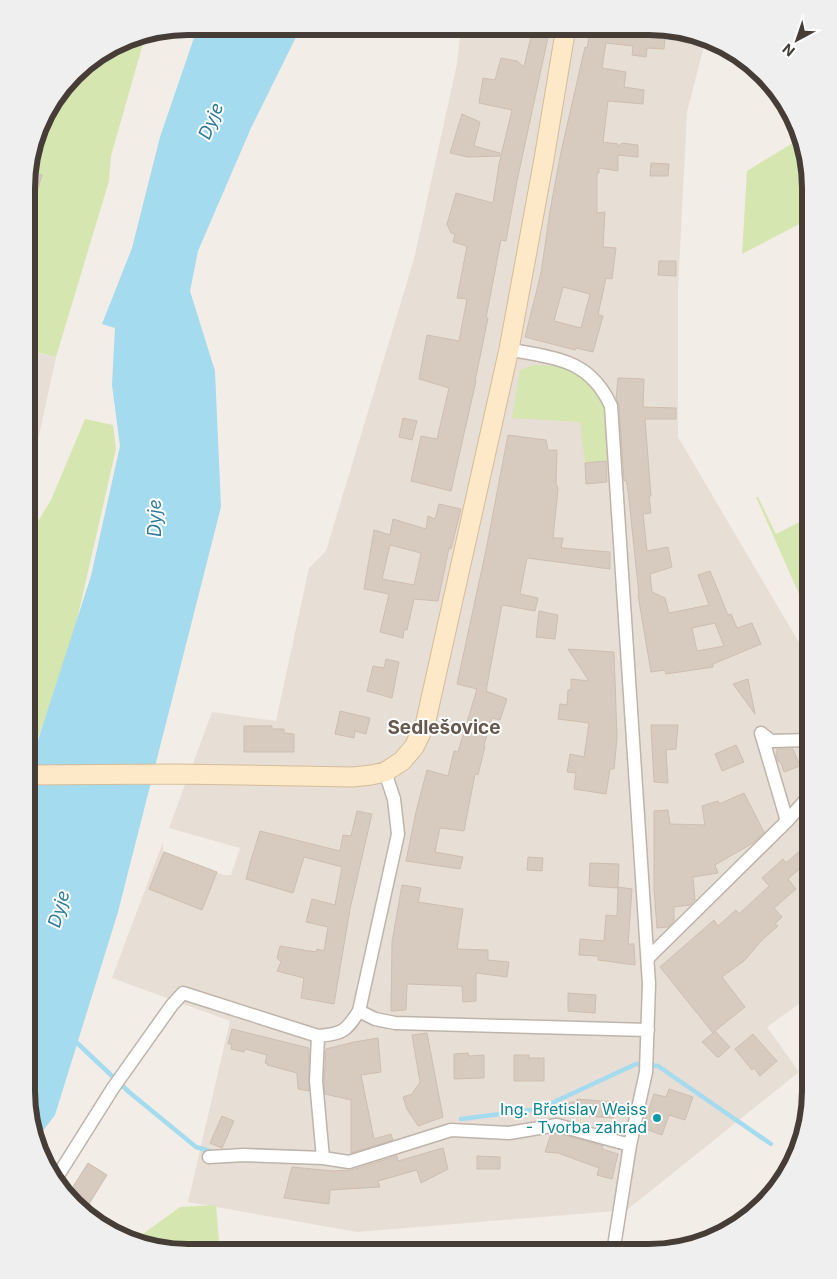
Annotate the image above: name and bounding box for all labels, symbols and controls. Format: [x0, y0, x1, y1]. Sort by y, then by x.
north arrow [772, 15, 822, 65]
text: N [779, 40, 798, 60]
water label: Dyje [193, 99, 228, 142]
water label: Dyje [144, 499, 165, 537]
district label: Sedlešovice [387, 716, 501, 739]
water label: Dyje [43, 888, 74, 930]
place label: Ing. Břetislav Weiss - Tvorba zahrad [500, 1099, 647, 1137]
marker: Ing. Břetislav Weiss - Tvorba zahrad [651, 1112, 663, 1124]

